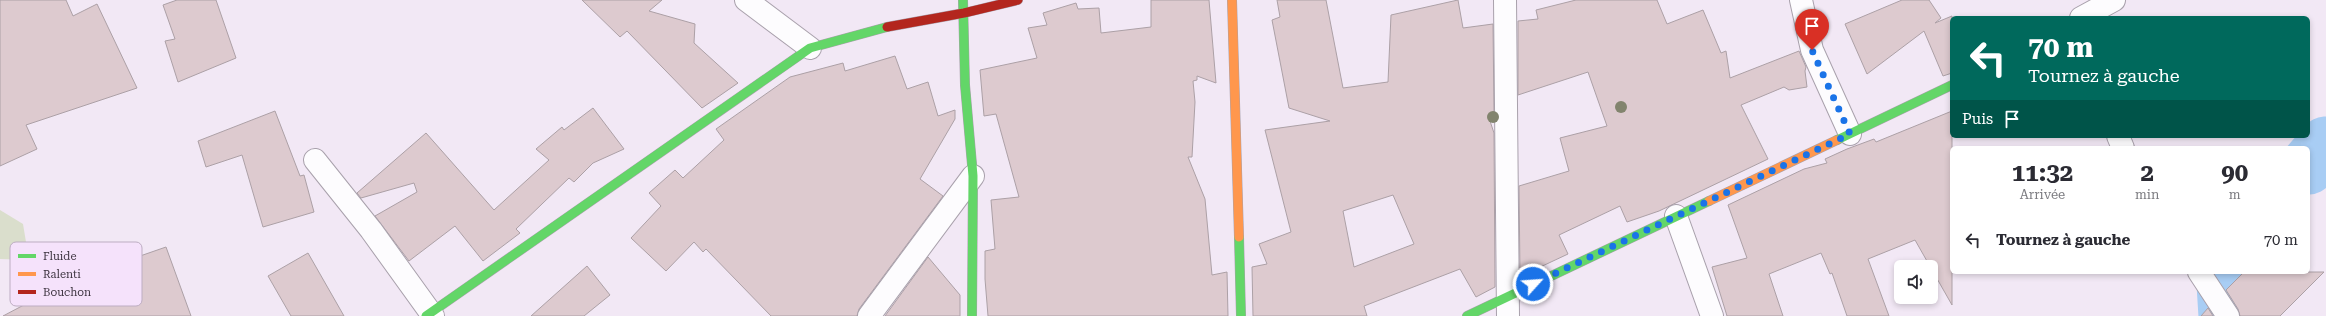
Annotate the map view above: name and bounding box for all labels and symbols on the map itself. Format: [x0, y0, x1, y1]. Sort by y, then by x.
pin [1795, 9, 1829, 50]
legend [10, 242, 142, 306]
text: Fluide [43, 250, 76, 263]
position arrow [1512, 263, 1554, 305]
text: Ralenti [43, 268, 81, 281]
text: Bouchon [43, 286, 91, 299]

